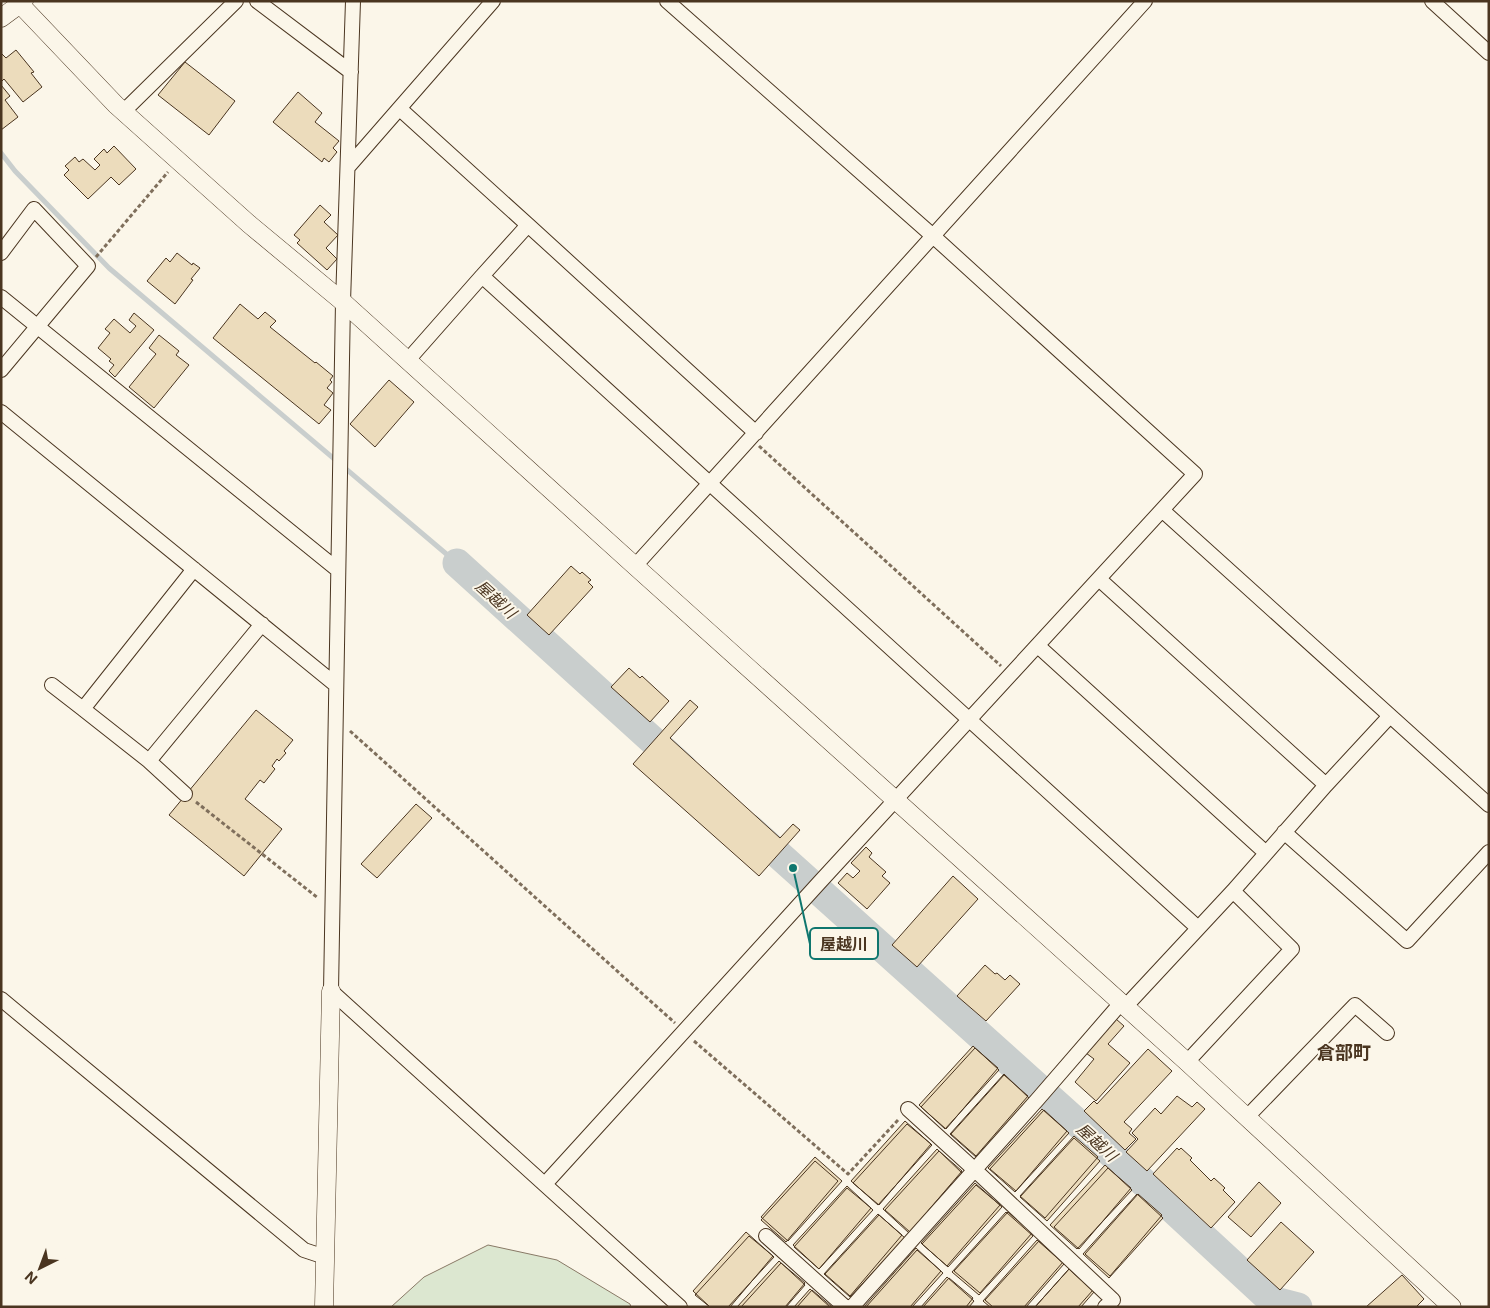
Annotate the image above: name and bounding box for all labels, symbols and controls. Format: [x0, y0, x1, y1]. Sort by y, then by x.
water label: 屋越川 [471, 576, 522, 624]
callout: 屋越川 [810, 928, 878, 959]
text: 屋越川 [820, 934, 868, 954]
district label: 倉部町 [1317, 1042, 1371, 1063]
water label: 屋越川 [1072, 1119, 1123, 1167]
north arrow [15, 1243, 65, 1293]
text: N [21, 1268, 41, 1288]

